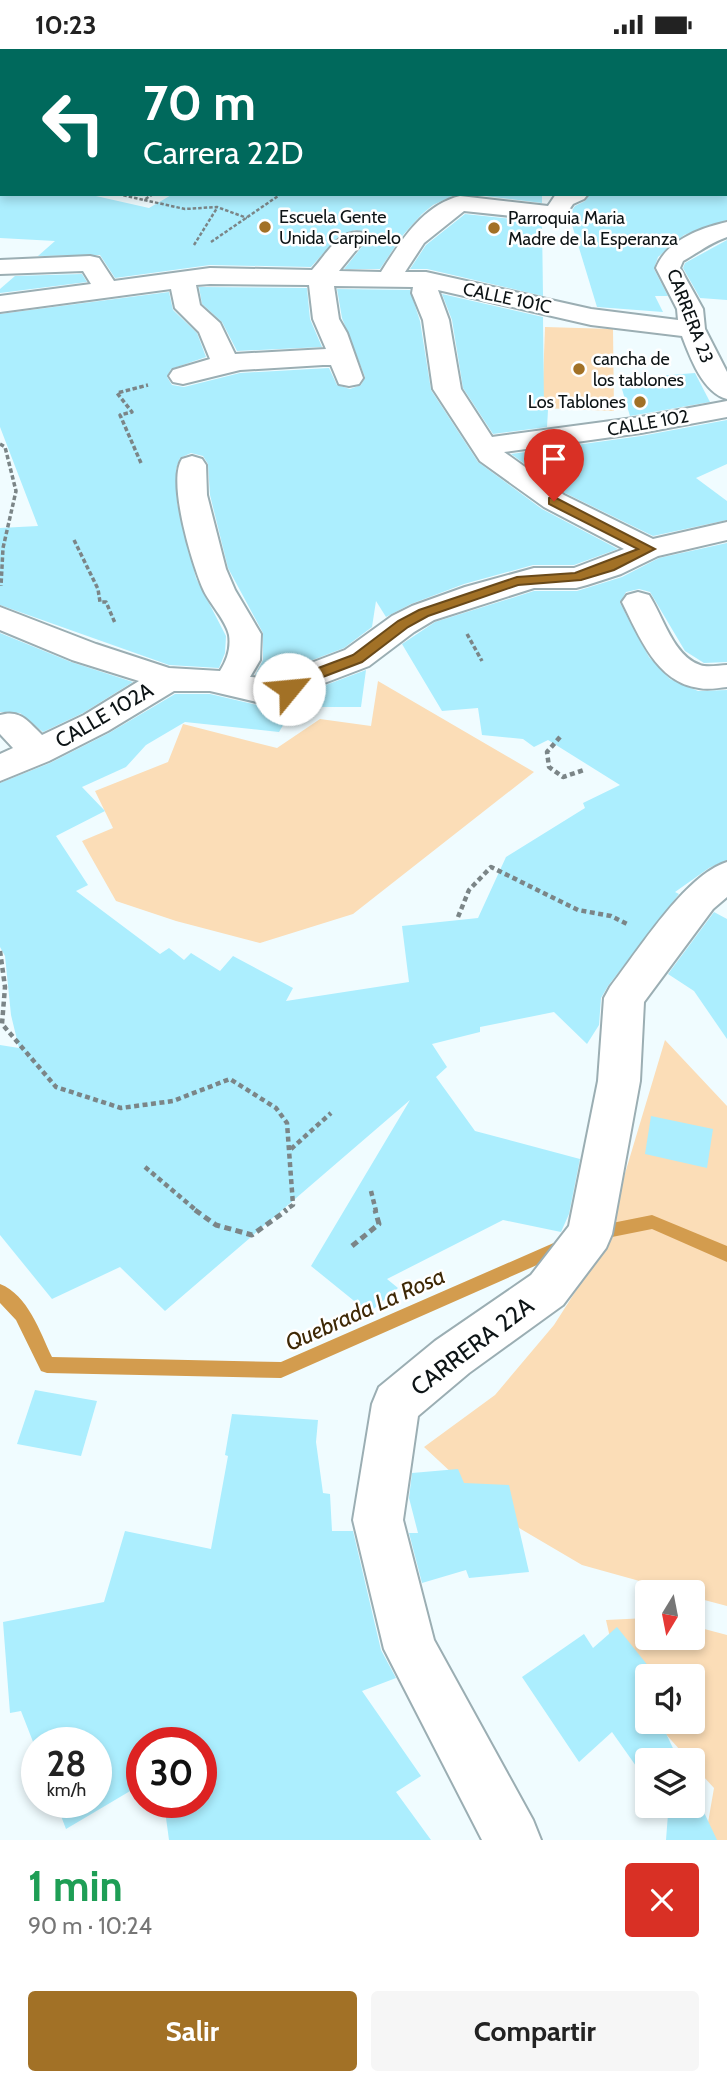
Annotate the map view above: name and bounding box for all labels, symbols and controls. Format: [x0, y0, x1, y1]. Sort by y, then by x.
text: 10:23 [35, 9, 97, 41]
text: 70 m [143, 73, 256, 132]
icon: left [28, 77, 119, 168]
text: Carrera 22D [143, 133, 304, 172]
place label: Escuela Gente Unida Carpinelo [279, 206, 401, 249]
place label: Parroquia Maria Madre de la Esperanza [508, 207, 678, 250]
marker: Escuela Gente Unida Carpinelo [257, 219, 273, 235]
marker: Parroquia Maria Madre de la Esperanza [486, 220, 502, 236]
street label: CARRERA 23 [662, 266, 718, 366]
street label: CALLE 101C [461, 278, 553, 318]
place label: cancha de los tablones [593, 348, 684, 391]
marker: cancha de los tablones [571, 361, 587, 377]
place label: Los Tablones [528, 391, 626, 413]
marker: Los Tablones [632, 394, 648, 410]
street label: CALLE 102 [606, 405, 690, 441]
pin [524, 429, 584, 501]
icon: arrive [535, 440, 573, 478]
position arrow [252, 652, 326, 726]
street label: CALLE 102A [51, 677, 157, 753]
water label: Quebrada La Rosa [281, 1261, 449, 1357]
street label: CARRERA 22A [405, 1290, 539, 1402]
north arrow [635, 1580, 705, 1650]
map controls [635, 1580, 705, 1818]
button: sound [635, 1664, 705, 1734]
speed limit sign: 30 [126, 1727, 217, 1818]
text: 28 [47, 1742, 86, 1785]
button: layers [635, 1748, 705, 1818]
text: km/h [47, 1779, 86, 1801]
text: 1 min [28, 1860, 123, 1912]
button: close [625, 1863, 699, 1937]
text: 90 m · 10:24 [28, 1912, 152, 1940]
button: Salir [28, 1991, 357, 2071]
button: Compartir [371, 1991, 699, 2071]

